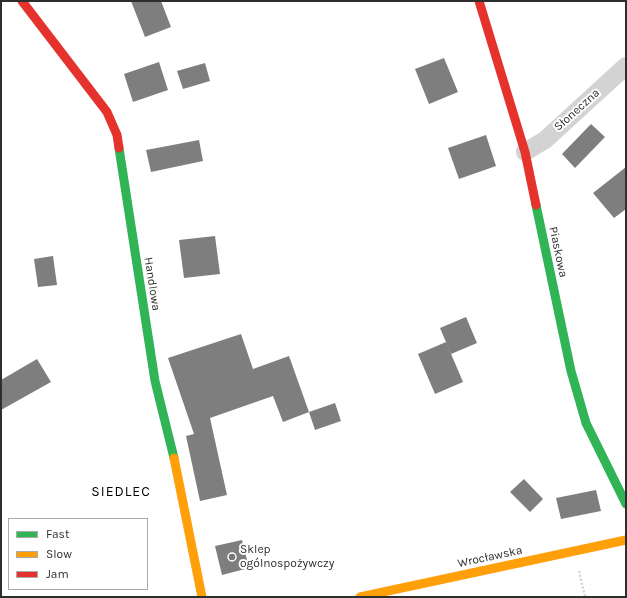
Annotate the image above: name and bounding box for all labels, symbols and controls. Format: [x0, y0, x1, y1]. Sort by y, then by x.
street label: Słoneczna [551, 86, 603, 134]
street label: Piaskowa [546, 225, 570, 279]
street label: Handlowa [141, 256, 163, 312]
district label: SIEDLEC [91, 484, 151, 500]
legend [8, 518, 148, 590]
text: Fast [46, 527, 69, 541]
place label: Sklep ogólnospożywczy [240, 543, 334, 571]
street label: Wrocławska [456, 543, 524, 571]
text: Slow [46, 547, 72, 561]
marker: Sklep ogólnospożywczy [227, 552, 237, 562]
text: Jam [46, 567, 69, 581]

